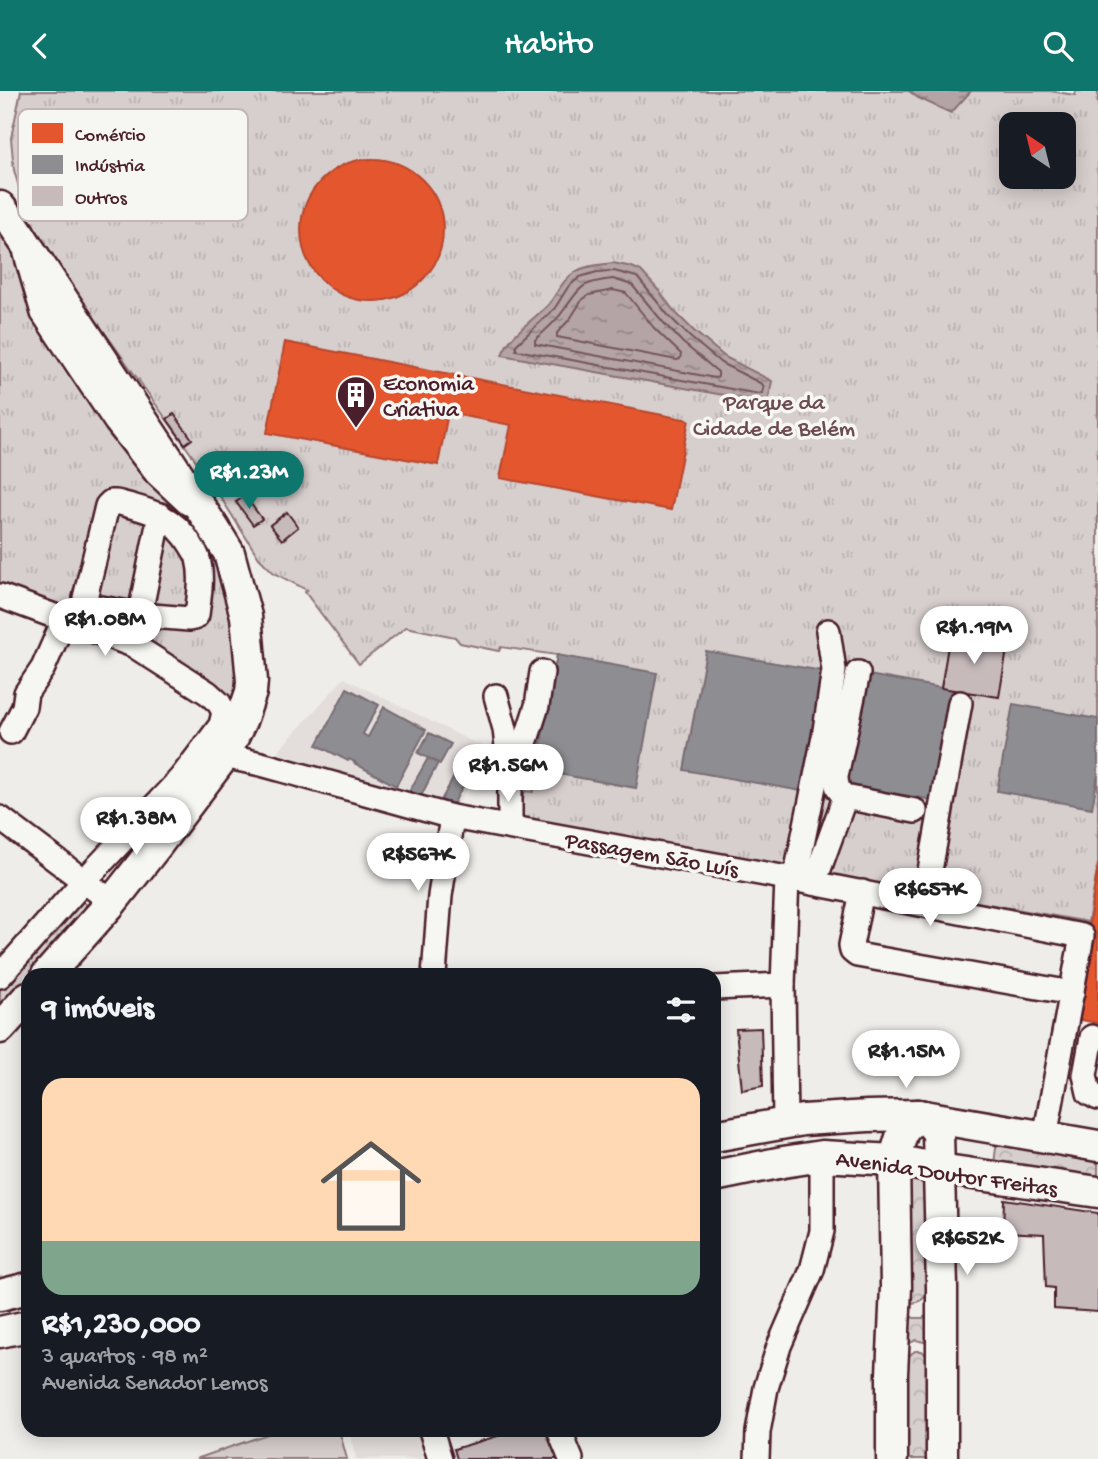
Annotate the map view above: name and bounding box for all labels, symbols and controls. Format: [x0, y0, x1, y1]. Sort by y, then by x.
icon: back [21, 27, 59, 65]
text: Habito [504, 27, 594, 65]
icon: search [1039, 27, 1077, 65]
legend [18, 109, 248, 221]
north arrow [999, 112, 1076, 189]
map controls [999, 112, 1076, 189]
text: Comércio [75, 125, 146, 148]
text: Indústria [75, 156, 146, 179]
text: Outros [75, 188, 128, 211]
place label: Economia Criativa [383, 372, 475, 425]
building icon: Economia Criativa [335, 374, 377, 429]
park label: Parque da Cidade de Belém [693, 391, 855, 444]
pin: R$1.23M [184, 451, 314, 511]
text: R$1.23M [210, 460, 288, 487]
pin: R$1.08M [40, 599, 170, 658]
text: R$1.08M [65, 607, 145, 634]
pin: R$1.19M [909, 607, 1039, 666]
text: R$1.19M [936, 615, 1012, 642]
pin: R$1.56M [443, 745, 573, 804]
text: R$1.56M [469, 753, 547, 780]
pin: R$1.38M [71, 797, 201, 857]
text: R$1.38M [96, 806, 176, 833]
street label: Passagem São Luís [562, 828, 741, 885]
pin: R$567K [361, 833, 475, 893]
text: R$567K [383, 842, 453, 869]
pin: R$657K [873, 869, 987, 928]
text: R$657K [895, 877, 965, 904]
icon: filters [662, 991, 700, 1029]
text: 9 imóveis [42, 993, 154, 1028]
pin: R$1.15M [841, 1031, 971, 1090]
text: R$1.15M [868, 1039, 944, 1066]
icon: home [308, 1123, 434, 1249]
street label: Avenida Doutor Freitas [834, 1147, 1059, 1204]
pin: R$652K [910, 1217, 1024, 1277]
text: R$652K [932, 1226, 1002, 1253]
text: R$1,230,000 [42, 1309, 201, 1344]
text: 3 quartos · 98 m² [42, 1344, 208, 1371]
text: Avenida Senador Lemos [42, 1371, 267, 1398]

